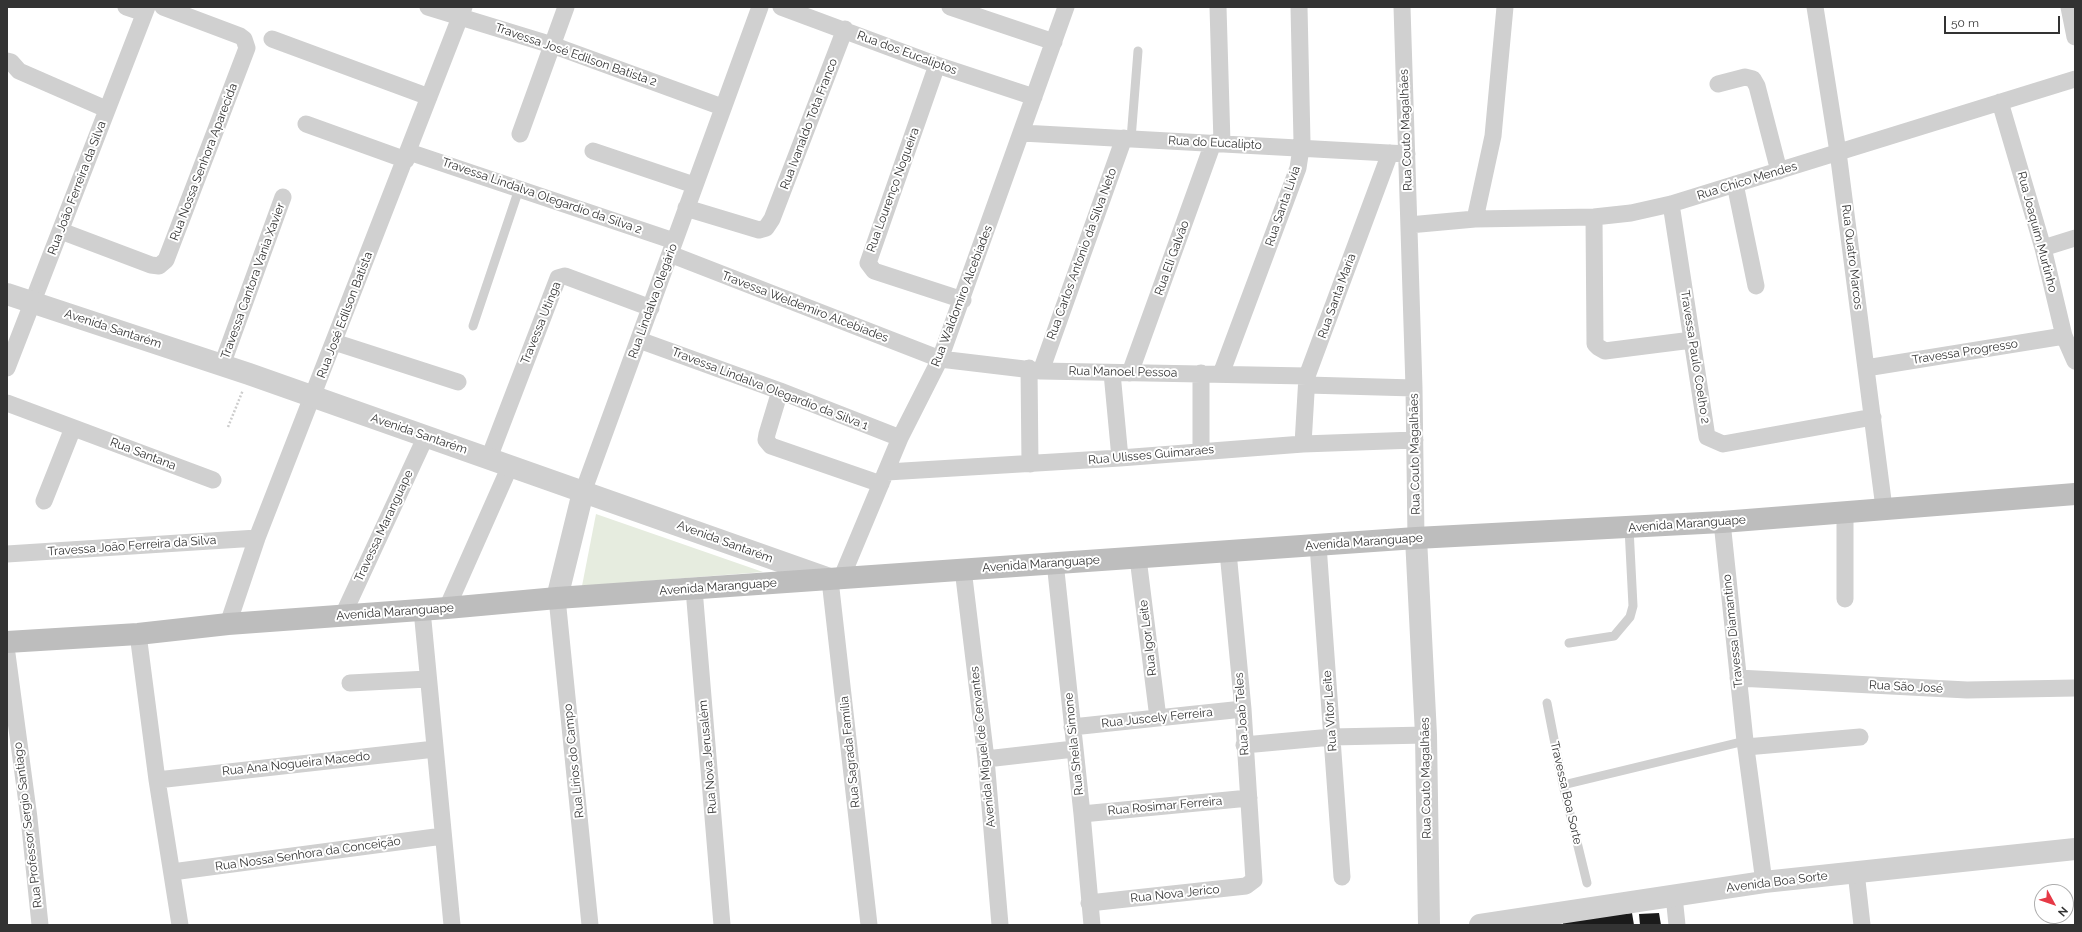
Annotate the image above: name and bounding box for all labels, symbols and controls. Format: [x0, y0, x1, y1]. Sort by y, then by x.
scale bar [1946, 8, 2062, 34]
text: 50 m [1951, 16, 1979, 30]
street label: Travessa José Edilson Batista 2 [493, 20, 659, 90]
street label: Rua dos Eucaliptos [855, 28, 959, 78]
street label: Rua Ivanaldo Tota Franco [777, 56, 841, 192]
street label: Rua Couto Magalhães [1397, 69, 1415, 191]
street label: Rua Nossa Senhora Aparecida [167, 81, 241, 243]
street label: Rua João Ferreira da Silva [45, 119, 109, 257]
street label: Rua Lourenço Nogueira [864, 126, 922, 254]
street label: Rua do Eucalipto [1168, 133, 1262, 153]
street label: Travessa Lindalva Olegardio da Silva 2 [440, 155, 644, 237]
street label: Rua Chico Mendes [1695, 159, 1799, 203]
street label: Rua Santa Livia [1263, 164, 1303, 248]
street label: Rua Carlos Antonio da Silva Neto [1044, 166, 1120, 342]
street label: Rua Joaquim Murtinho [2014, 170, 2060, 294]
street label: Travessa Cantora Vania Xavier [218, 201, 288, 361]
street label: Rua Quatro Marcos [1838, 204, 1866, 310]
street label: Rua Eli Galvão [1152, 219, 1192, 297]
street label: Rua Waldomiro Alcebíades [928, 223, 996, 369]
street label: Rua Lindalva Olegário [626, 242, 680, 360]
street label: Rua José Edilson Batista [314, 250, 376, 380]
street label: Rua Santa Maria [1315, 252, 1359, 340]
street label: Travessa Weldemiro Alcebiades [720, 268, 890, 346]
street label: Travessa Utinga [518, 280, 564, 366]
street label: Travessa Paulo Coelho 2 [1677, 289, 1713, 425]
street label: Avenida Santarém [63, 307, 163, 351]
street label: Travessa Progresso [1911, 337, 2019, 367]
street label: Travessa Lindalva Olegardio da Silva 1 [670, 345, 870, 433]
street label: Rua Manoel Pessoa [1069, 364, 1177, 380]
street label: Rua Couto Magalhães [1407, 393, 1423, 515]
street label: Avenida Santarém [369, 411, 469, 457]
street label: Rua Santana [108, 435, 178, 473]
street label: Rua Ulisses Guimaraes [1087, 442, 1215, 468]
street label: Travessa Maranguape [352, 468, 416, 584]
street label: Avenida Maranguape [1628, 513, 1746, 535]
street label: Avenida Santarém [675, 518, 775, 566]
street label: Avenida Maranguape [1305, 531, 1423, 553]
street label: Travessa João Ferreira da Silva [47, 533, 217, 559]
street label: Avenida Maranguape [982, 553, 1100, 575]
street label: Travessa Diamantino [1720, 573, 1746, 689]
street label: Avenida Maranguape [659, 576, 777, 598]
street label: Rua Igor Leite [1136, 599, 1160, 677]
street label: Avenida Maranguape [336, 601, 454, 623]
street label: Avenida Miguel de Cervantes [967, 666, 999, 828]
street label: Rua Vitor Leite [1320, 670, 1340, 752]
street label: Rua Joab Teles [1232, 672, 1252, 756]
street label: Rua São José [1869, 678, 1943, 696]
street label: Rua Sheila Simone [1061, 692, 1087, 796]
street label: Rua Sagrada Família [837, 695, 863, 809]
street label: Rua Nova Jerusalém [696, 700, 720, 814]
street label: Rua Lírios do Campo [561, 703, 587, 819]
street label: Rua Juscely Ferreira [1101, 705, 1213, 731]
street label: Rua Couto Magalhães [1418, 717, 1434, 839]
street label: Travessa Boa Sorte [1547, 740, 1585, 846]
street label: Rua Professor Sergio Santiago [11, 741, 45, 909]
street label: Rua Ana Nogueira Macedo [221, 749, 371, 779]
street label: Rua Rosimar Ferreira [1107, 794, 1223, 818]
street label: Rua Nossa Senhora da Conceição [214, 834, 402, 874]
street label: Avenida Boa Sorte [1726, 869, 1828, 895]
street label: Rua Nova Jerico [1130, 882, 1220, 906]
north arrow [2034, 884, 2074, 924]
text: N [2055, 904, 2070, 919]

